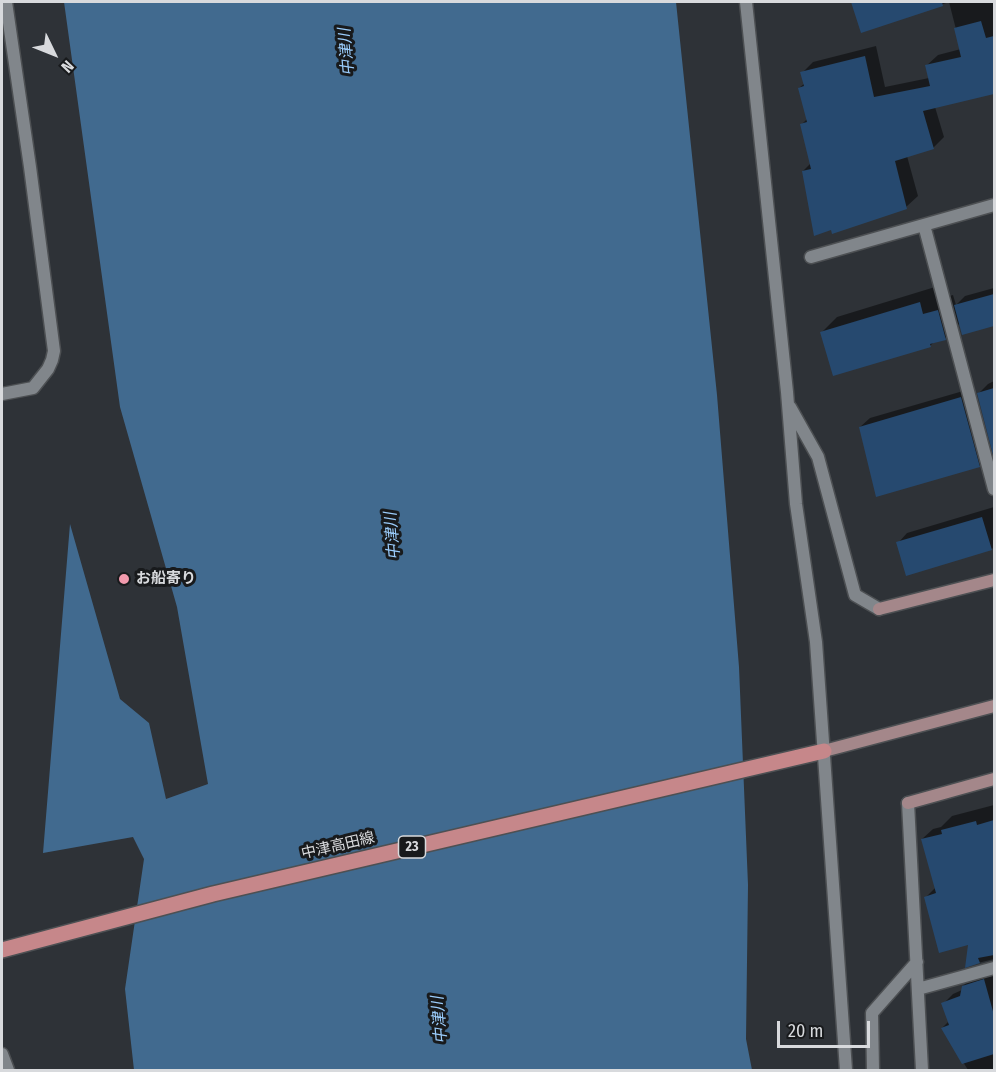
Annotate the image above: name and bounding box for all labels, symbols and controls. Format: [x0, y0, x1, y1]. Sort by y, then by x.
north arrow [24, 24, 84, 84]
water label: 中津川 [335, 27, 359, 77]
text: N [57, 57, 78, 77]
water label: 中津川 [381, 511, 405, 561]
place label: お船寄り [136, 570, 196, 588]
marker: お船寄り [117, 572, 131, 586]
street label: 中津高田線 [299, 829, 377, 863]
road number: 23 [398, 836, 426, 858]
water label: 中津川 [428, 995, 452, 1045]
scale bar [780, 1009, 873, 1047]
text: 20 m [788, 1020, 823, 1042]

